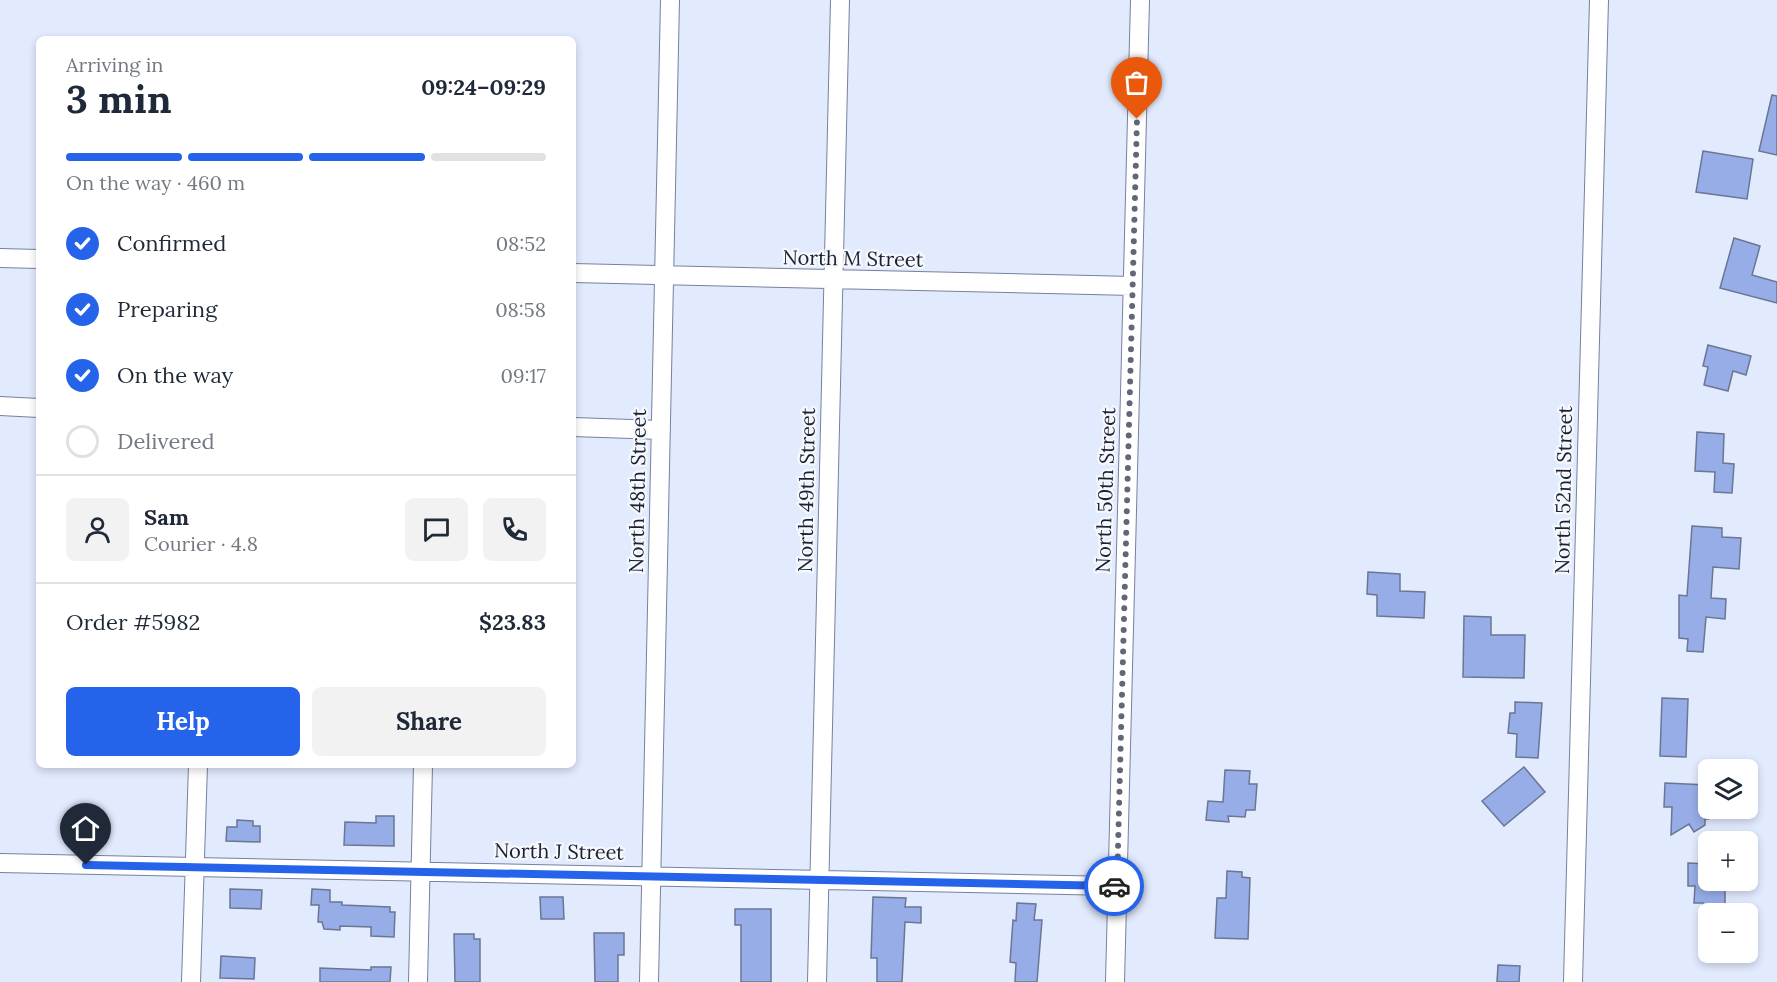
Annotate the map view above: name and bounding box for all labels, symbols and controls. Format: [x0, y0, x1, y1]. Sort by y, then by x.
text: Arriving in [66, 52, 163, 77]
pin [1111, 57, 1162, 119]
icon: bag [1120, 66, 1153, 99]
text: 09:24–09:29 [421, 73, 546, 101]
text: 3 min [66, 74, 172, 124]
text: On the way · 460 m [66, 170, 245, 195]
icon: check [66, 227, 99, 260]
text: Confirmed [117, 229, 226, 257]
text: 08:52 [496, 231, 546, 256]
street label: North M Street [782, 244, 924, 272]
icon: check [66, 293, 99, 326]
text: Preparing [117, 295, 217, 323]
text: 08:58 [495, 297, 546, 322]
icon: check [66, 359, 99, 392]
text: On the way [117, 361, 233, 389]
text: 09:17 [501, 363, 546, 388]
street label: North 52nd Street [1549, 405, 1577, 574]
street label: North 49th Street [792, 407, 820, 573]
street label: North 50th Street [1090, 407, 1120, 573]
street label: North 48th Street [623, 408, 651, 573]
text: Delivered [117, 427, 215, 455]
button: person [66, 498, 129, 561]
button: chat [405, 498, 468, 561]
button: phone [483, 498, 546, 561]
text: Sam [144, 503, 189, 531]
text: Courier · 4.8 [144, 531, 258, 556]
text: Order #5982 [66, 608, 200, 636]
text: $23.83 [479, 608, 546, 636]
button: Help [66, 687, 300, 756]
button: Share [312, 687, 546, 756]
map controls [1698, 759, 1758, 963]
button: layers [1698, 759, 1758, 819]
pin [60, 803, 111, 865]
icon: home [69, 812, 102, 845]
button: + [1698, 831, 1758, 891]
street label: North J Street [494, 837, 624, 865]
courier [1084, 856, 1144, 916]
icon: car [1098, 870, 1131, 903]
button: − [1698, 903, 1758, 963]

